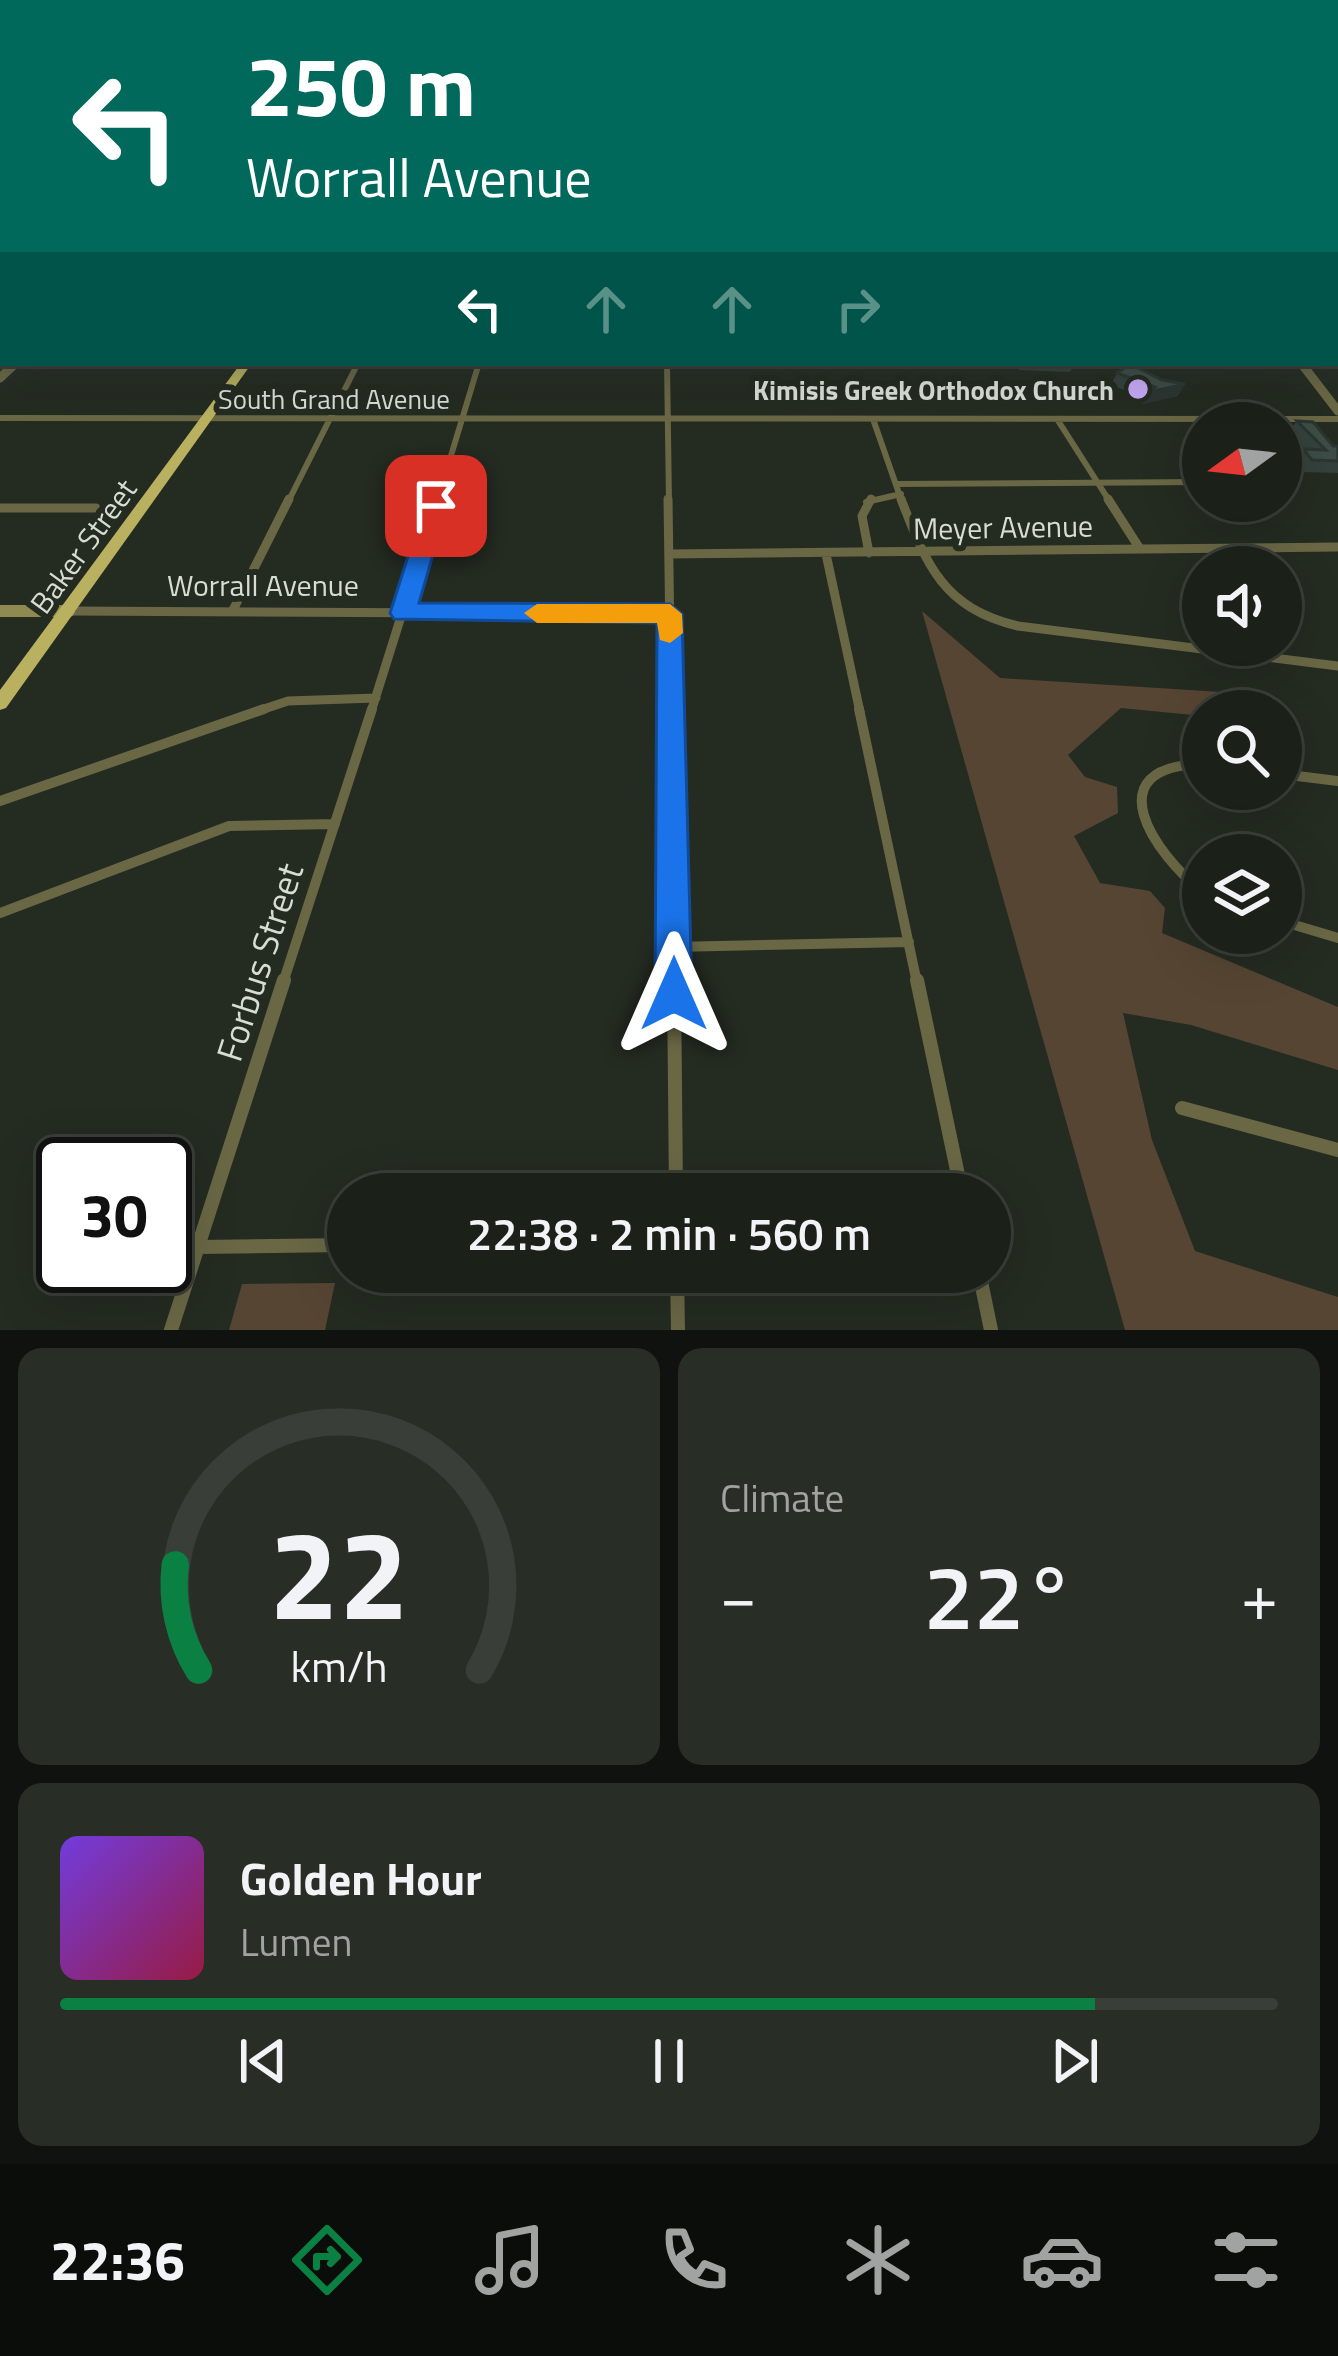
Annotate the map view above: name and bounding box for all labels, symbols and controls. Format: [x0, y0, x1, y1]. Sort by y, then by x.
text: 250 m [246, 21, 476, 149]
icon: left [48, 48, 204, 204]
text: Worrall Avenue [246, 136, 591, 218]
icon: left [447, 276, 513, 342]
icon: ahead [573, 276, 639, 342]
icon: ahead [699, 276, 765, 342]
icon: right [825, 276, 891, 342]
place label: Kimisis Greek Orthodox Church [753, 369, 1114, 410]
marker: Kimisis Greek Orthodox Church [1125, 376, 1151, 402]
street label: South Grand Avenue [218, 378, 450, 419]
north arrow [1182, 402, 1302, 522]
map controls [1182, 402, 1302, 954]
pin [385, 455, 487, 557]
street label: Baker Street [18, 469, 148, 623]
icon: arrive [403, 473, 469, 539]
street label: Meyer Avenue [913, 502, 1093, 552]
button: sound [1182, 546, 1302, 666]
street label: Worrall Avenue [167, 562, 359, 608]
button: search [1182, 690, 1302, 810]
button: layers [1182, 834, 1302, 954]
street label: Forbus Street [201, 856, 317, 1068]
position arrow [611, 931, 737, 1057]
speed limit sign: 30 [36, 1137, 192, 1293]
text: 22:38 · 2 min · 560 m [467, 1199, 871, 1267]
text: Climate [720, 1468, 844, 1527]
text: 22 [269, 1478, 409, 1667]
text: 22° [923, 1527, 1075, 1664]
text: − [720, 1545, 757, 1646]
text: + [1241, 1545, 1278, 1646]
text: km/h [290, 1632, 388, 1698]
text: Golden Hour [240, 1844, 482, 1912]
text: Lumen [240, 1912, 352, 1971]
icon: previous [230, 2028, 296, 2094]
icon: pause [636, 2028, 702, 2094]
icon: next [1042, 2028, 1108, 2094]
icon: directions [285, 2218, 369, 2302]
icon: music [468, 2218, 552, 2302]
icon: phone [652, 2218, 736, 2302]
icon: climate [836, 2218, 920, 2302]
icon: car [1020, 2218, 1104, 2302]
icon: filters [1204, 2218, 1288, 2302]
text: 22:36 [50, 2219, 185, 2301]

